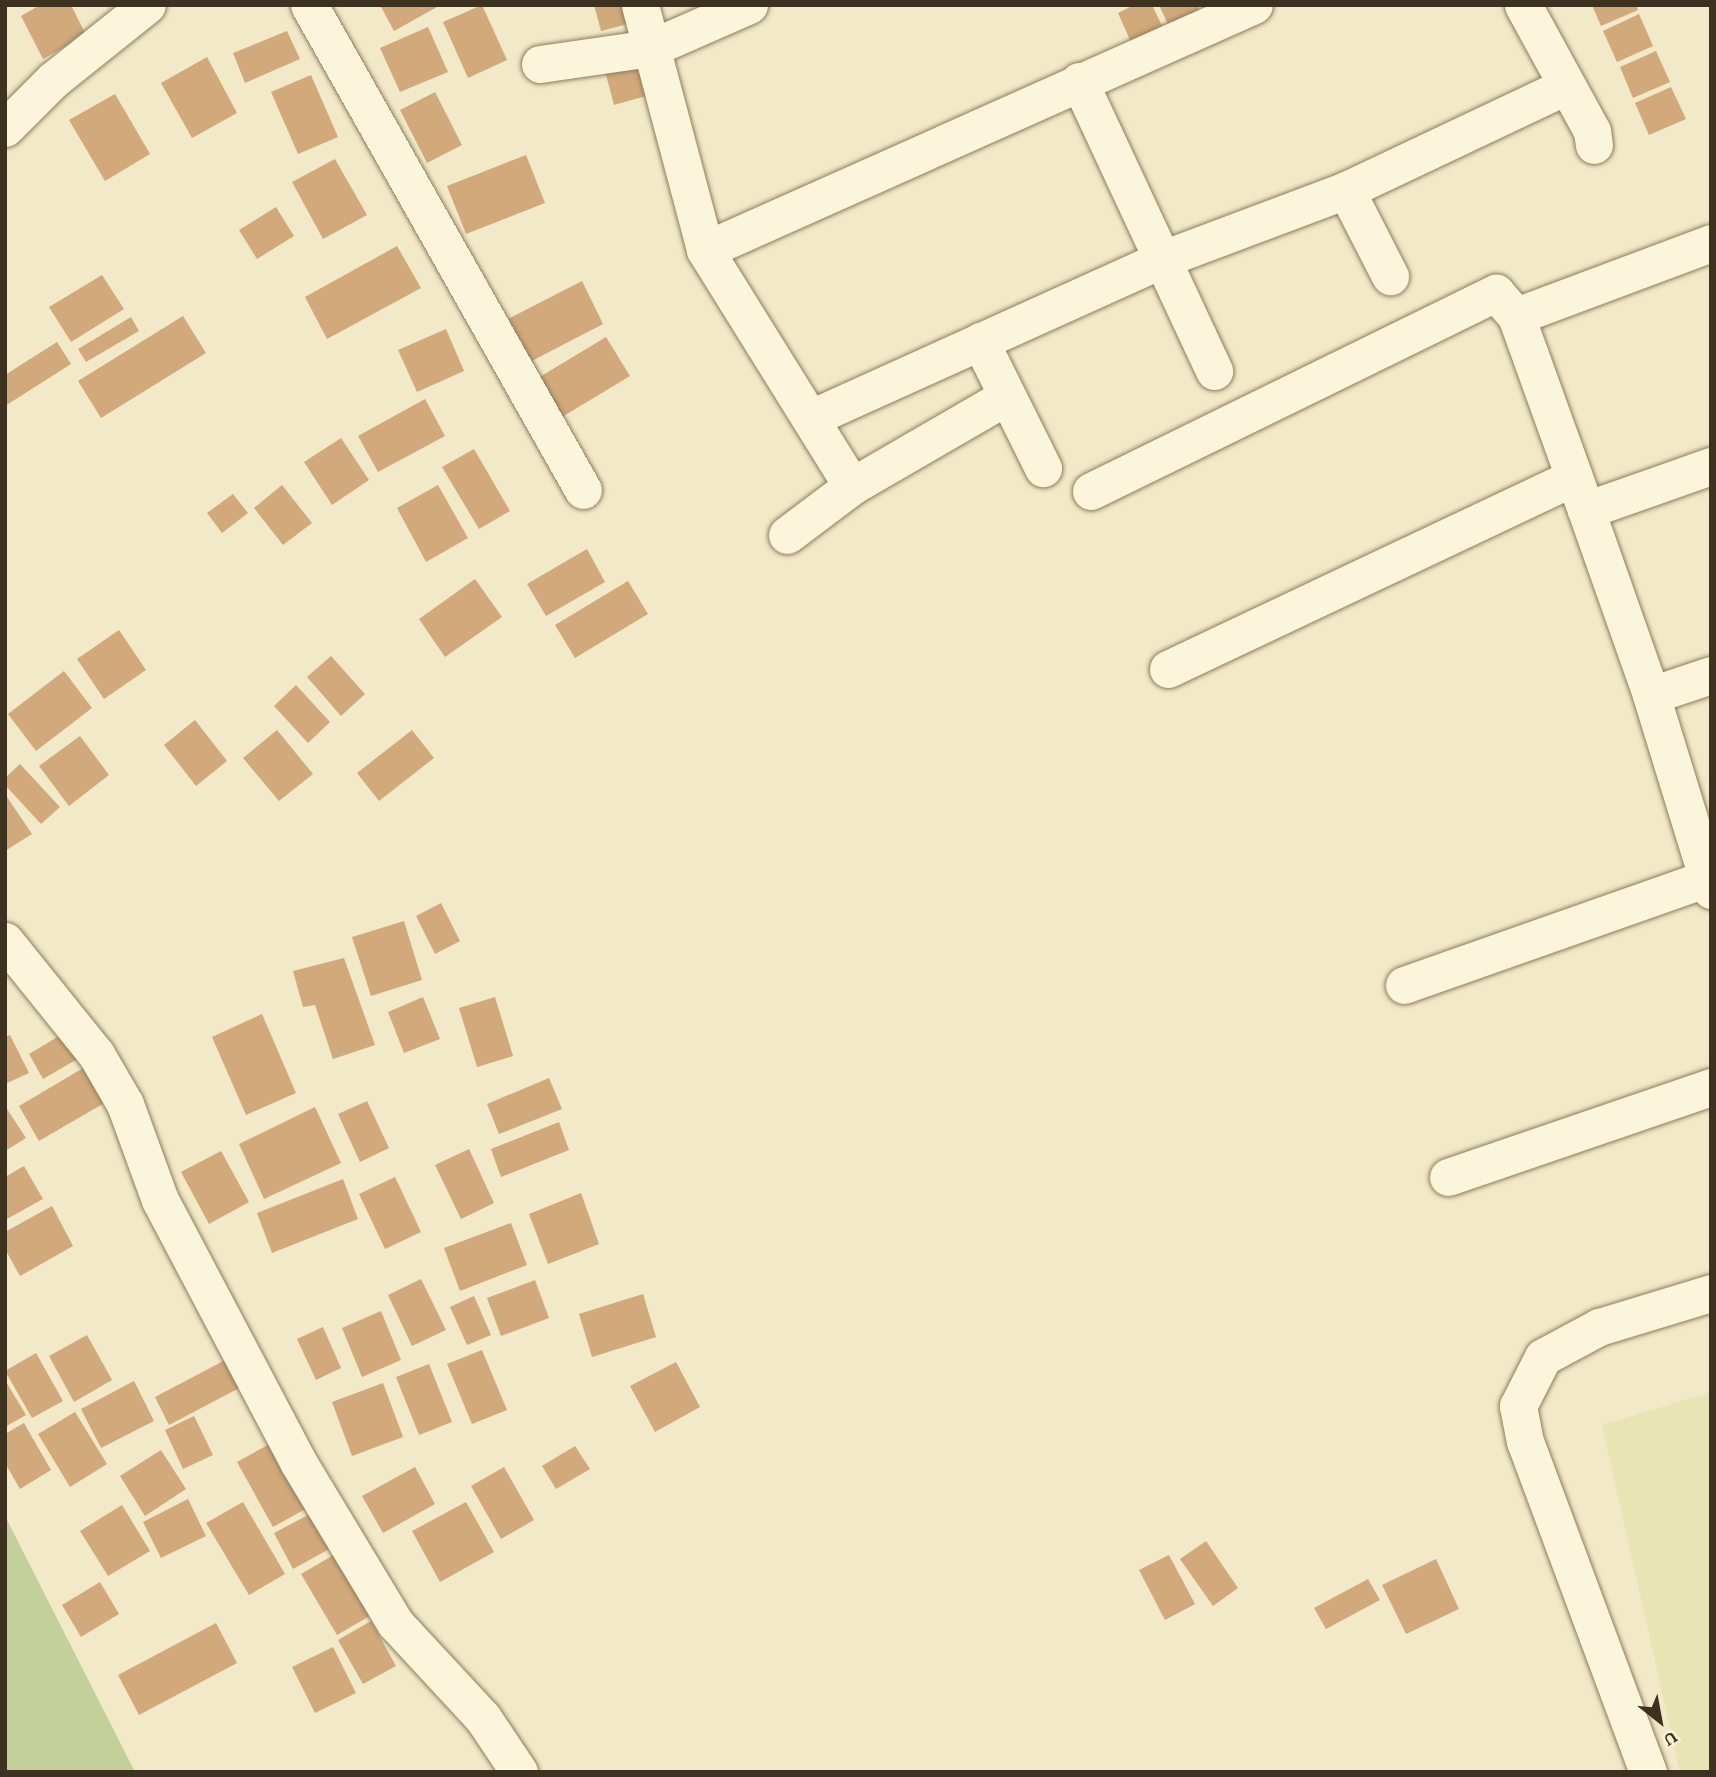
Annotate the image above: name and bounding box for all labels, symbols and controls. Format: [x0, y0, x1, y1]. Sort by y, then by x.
north arrow [1625, 1686, 1695, 1756]
text: U [1660, 1727, 1682, 1752]

